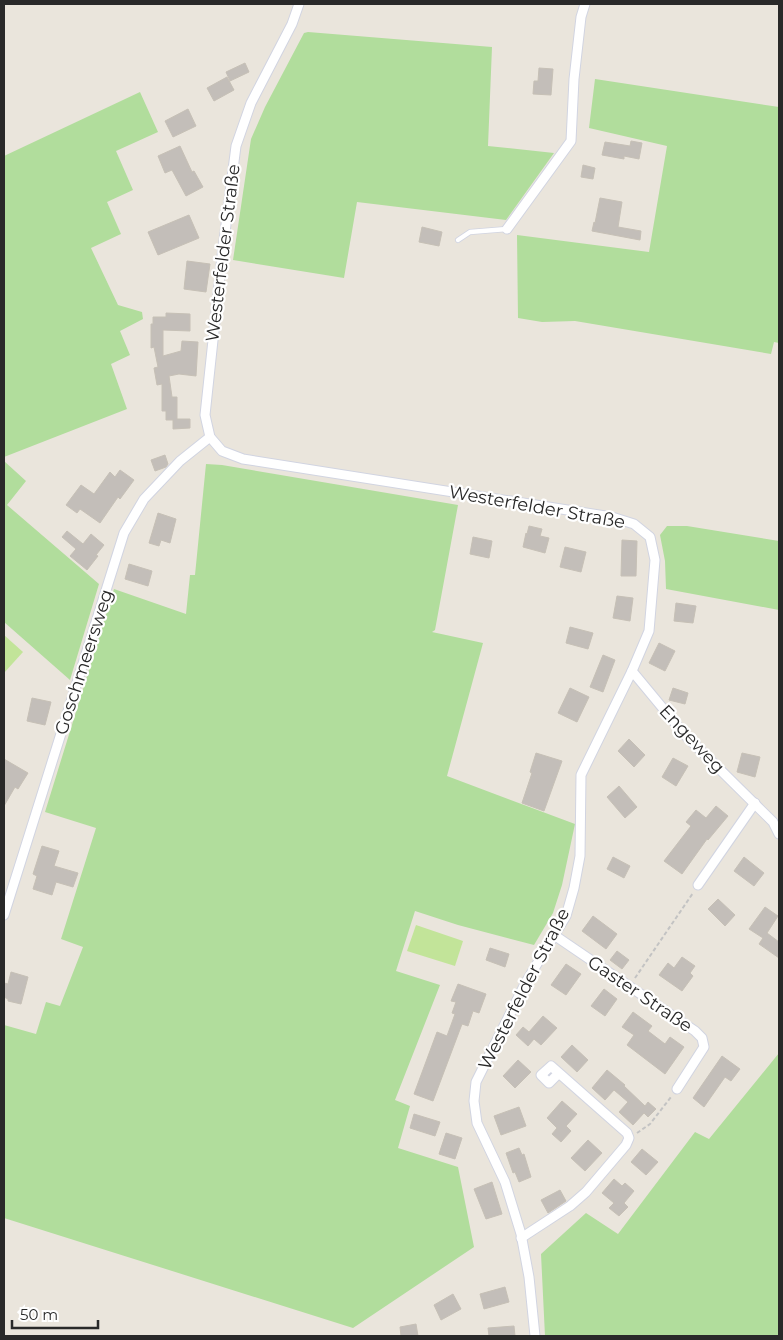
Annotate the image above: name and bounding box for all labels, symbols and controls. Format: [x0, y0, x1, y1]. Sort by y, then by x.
street label: Westerfelder Straße [201, 163, 245, 343]
street label: Westerfelder Straße [447, 481, 627, 533]
street label: Goschmeersweg [50, 587, 118, 737]
street label: Engeweg [655, 700, 729, 778]
street label: Westerfelder Straße [474, 904, 574, 1074]
street label: Gaster Straße [583, 951, 697, 1037]
scale bar [12, 1298, 99, 1330]
text: 50 m [20, 1305, 58, 1324]

